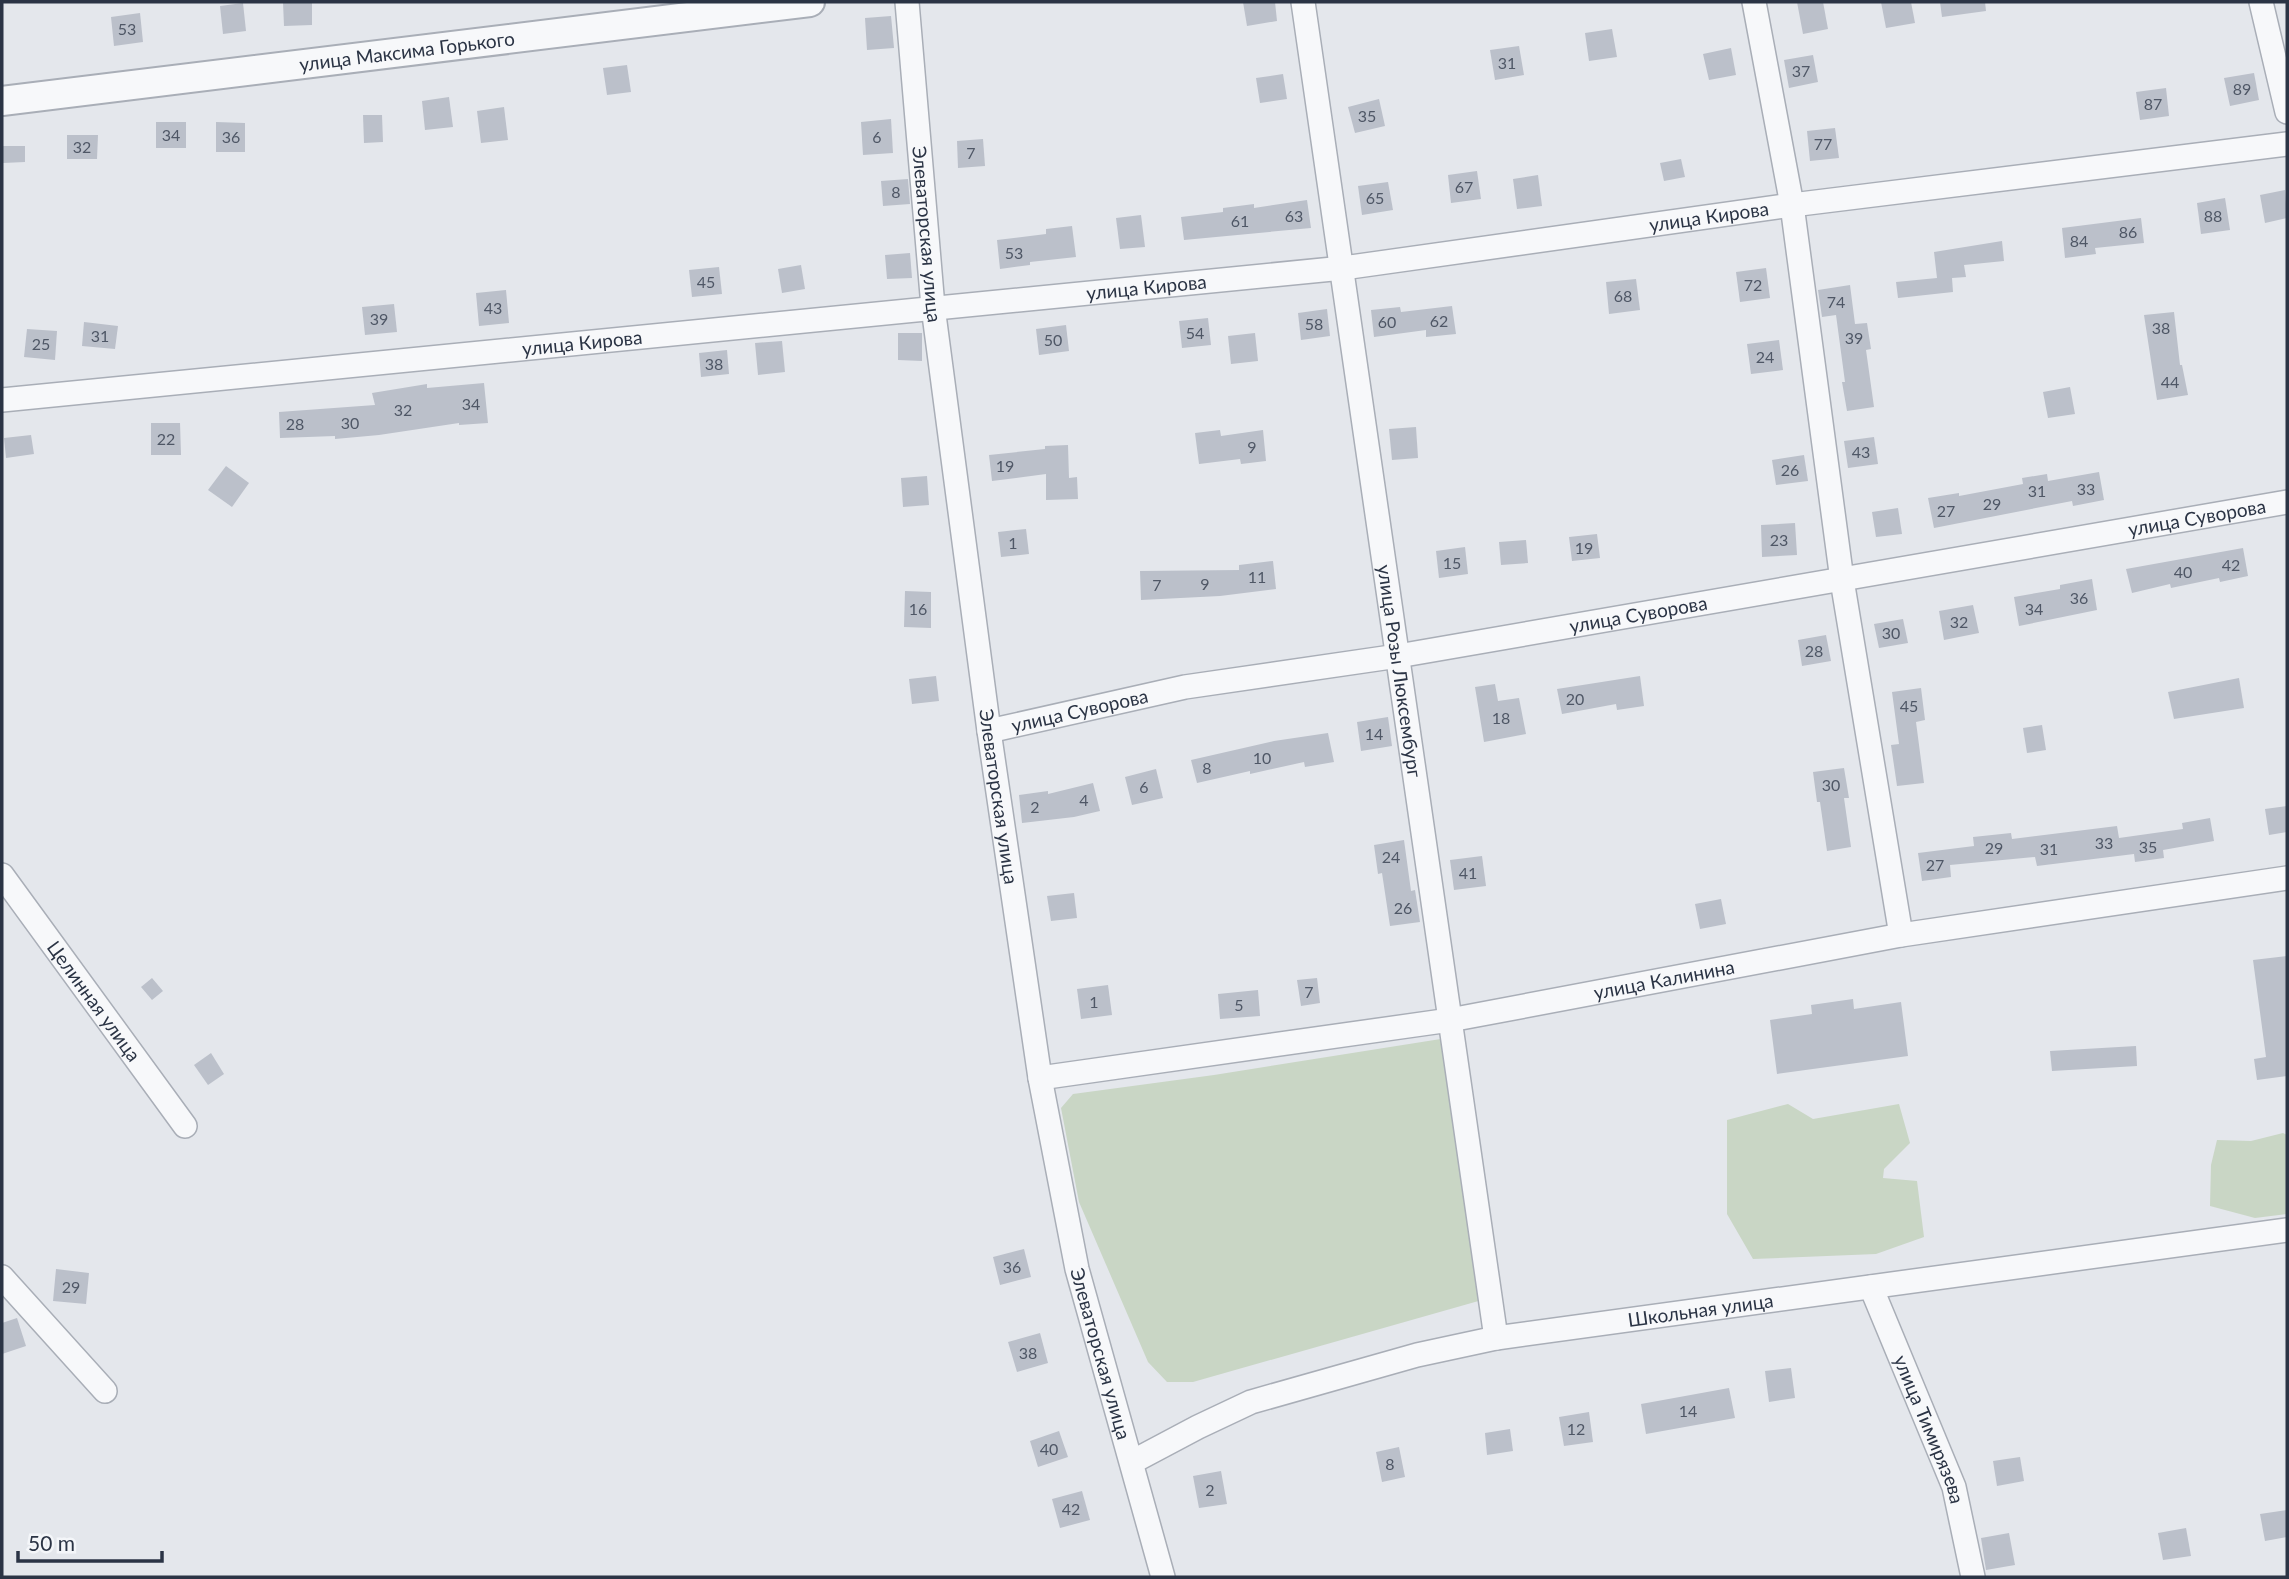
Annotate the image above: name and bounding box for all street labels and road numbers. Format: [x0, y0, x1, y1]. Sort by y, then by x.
street label: улица Максима Горького [298, 26, 516, 75]
street label: Элеваторская улица [908, 145, 947, 324]
street label: улица Кирова [1648, 196, 1770, 236]
street label: улица Кирова [1085, 269, 1208, 304]
street label: улица Кирова [521, 325, 643, 360]
street label: улица Суворова [2126, 494, 2268, 540]
street label: улица Розы Люксембург [1373, 563, 1427, 779]
street label: улица Суворова [1568, 591, 1709, 637]
street label: улица Суворова [1009, 684, 1150, 737]
street label: Элеваторская улица [975, 707, 1023, 886]
street label: Целинная улица [43, 936, 146, 1065]
street label: улица Калинина [1592, 955, 1736, 1004]
street label: Элеваторская улица [1066, 1265, 1136, 1442]
street label: Школьная улица [1626, 1288, 1775, 1331]
street label: улица Тимирязева [1889, 1351, 1969, 1506]

